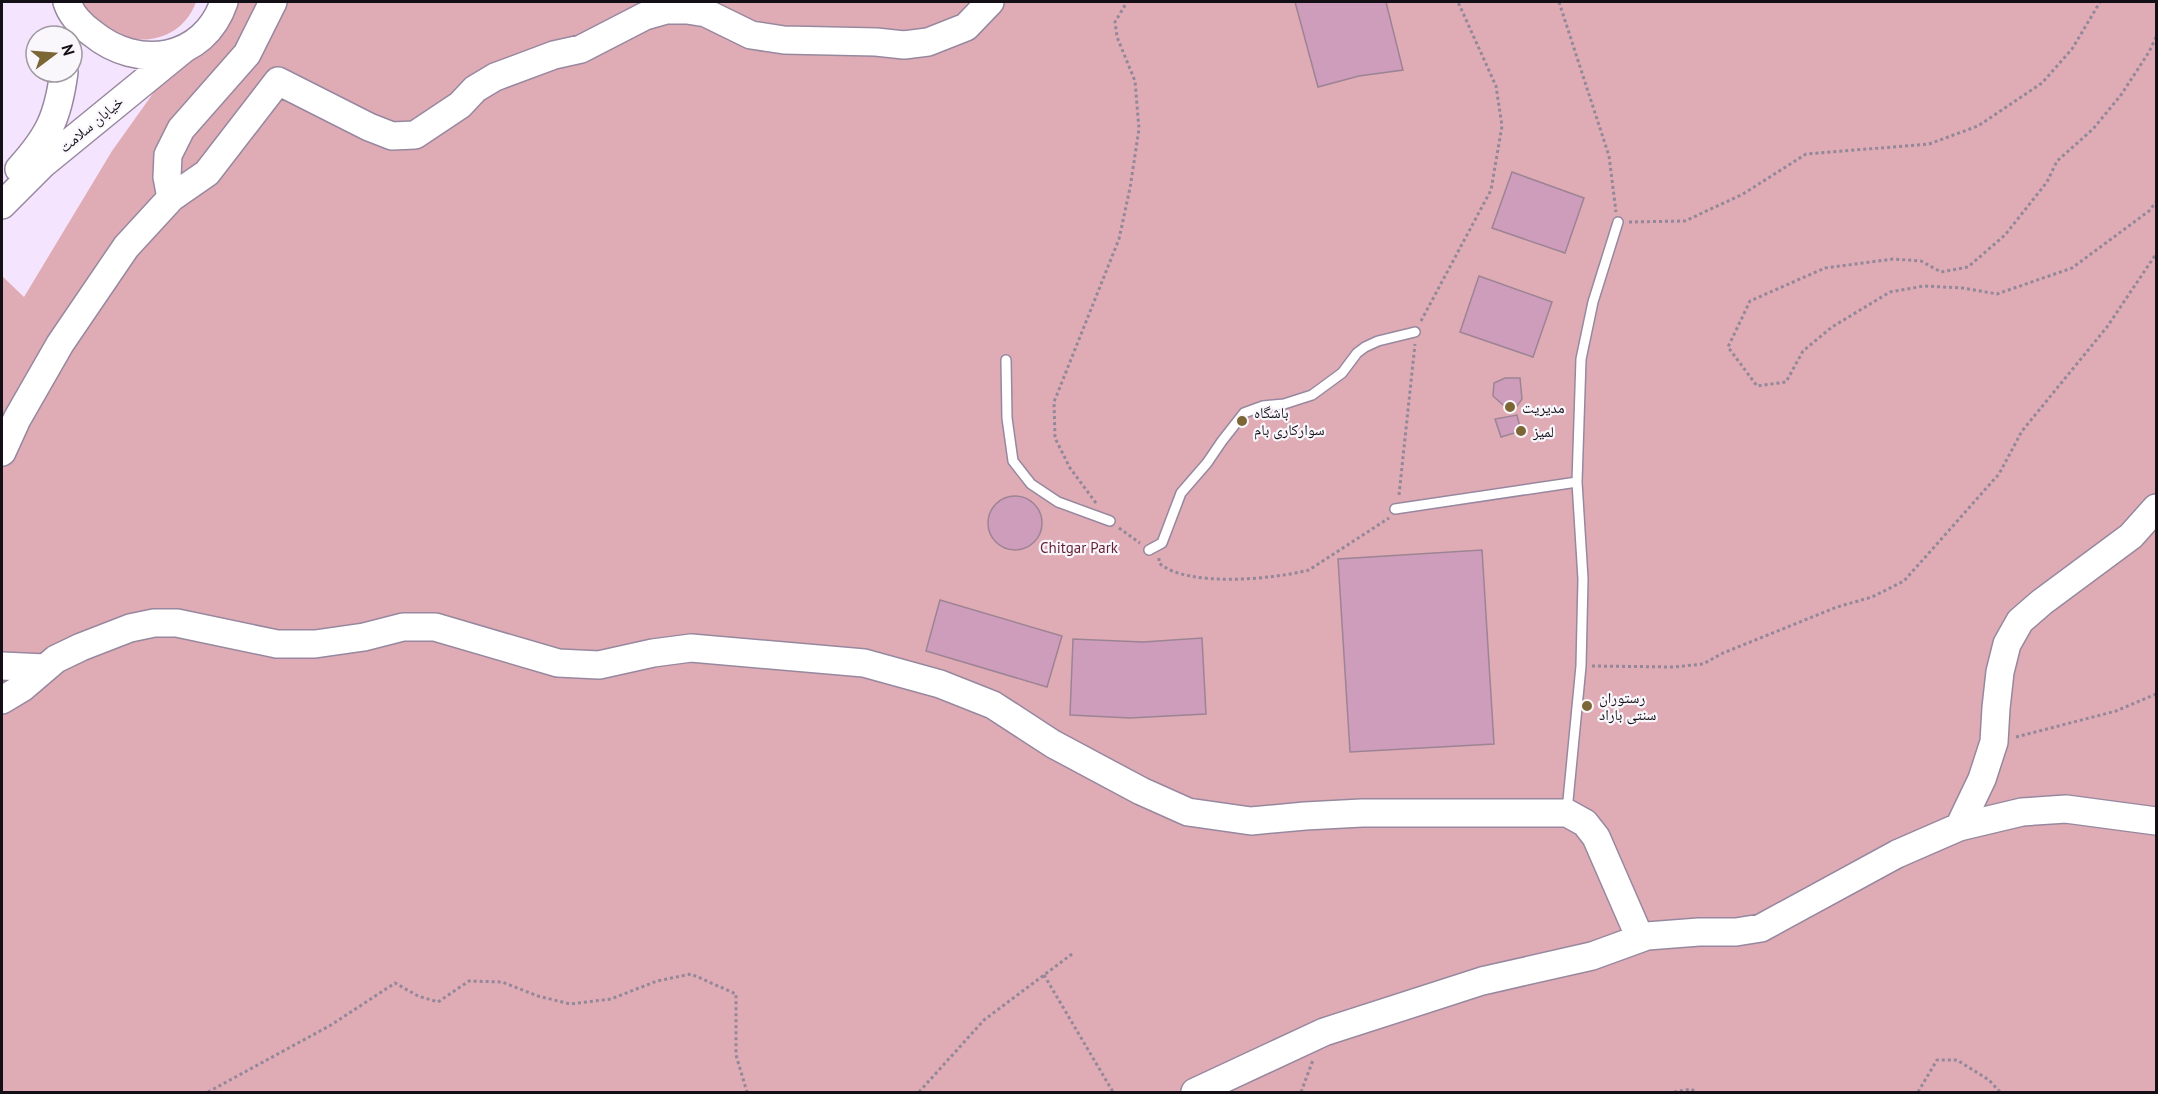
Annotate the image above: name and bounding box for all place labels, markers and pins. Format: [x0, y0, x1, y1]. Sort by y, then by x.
place label: مدیریت [1522, 398, 1565, 417]
marker: مدیریت [1503, 400, 1517, 414]
place label: باشگاه سوارکاری بام [1254, 403, 1325, 440]
marker: باشگاه سوارکاری بام [1235, 414, 1249, 428]
place label: لمیز [1532, 422, 1554, 441]
marker: لمیز [1514, 424, 1528, 438]
place label: رستوران سنتی باراد [1599, 688, 1657, 725]
marker: رستوران سنتی باراد [1580, 699, 1594, 713]

